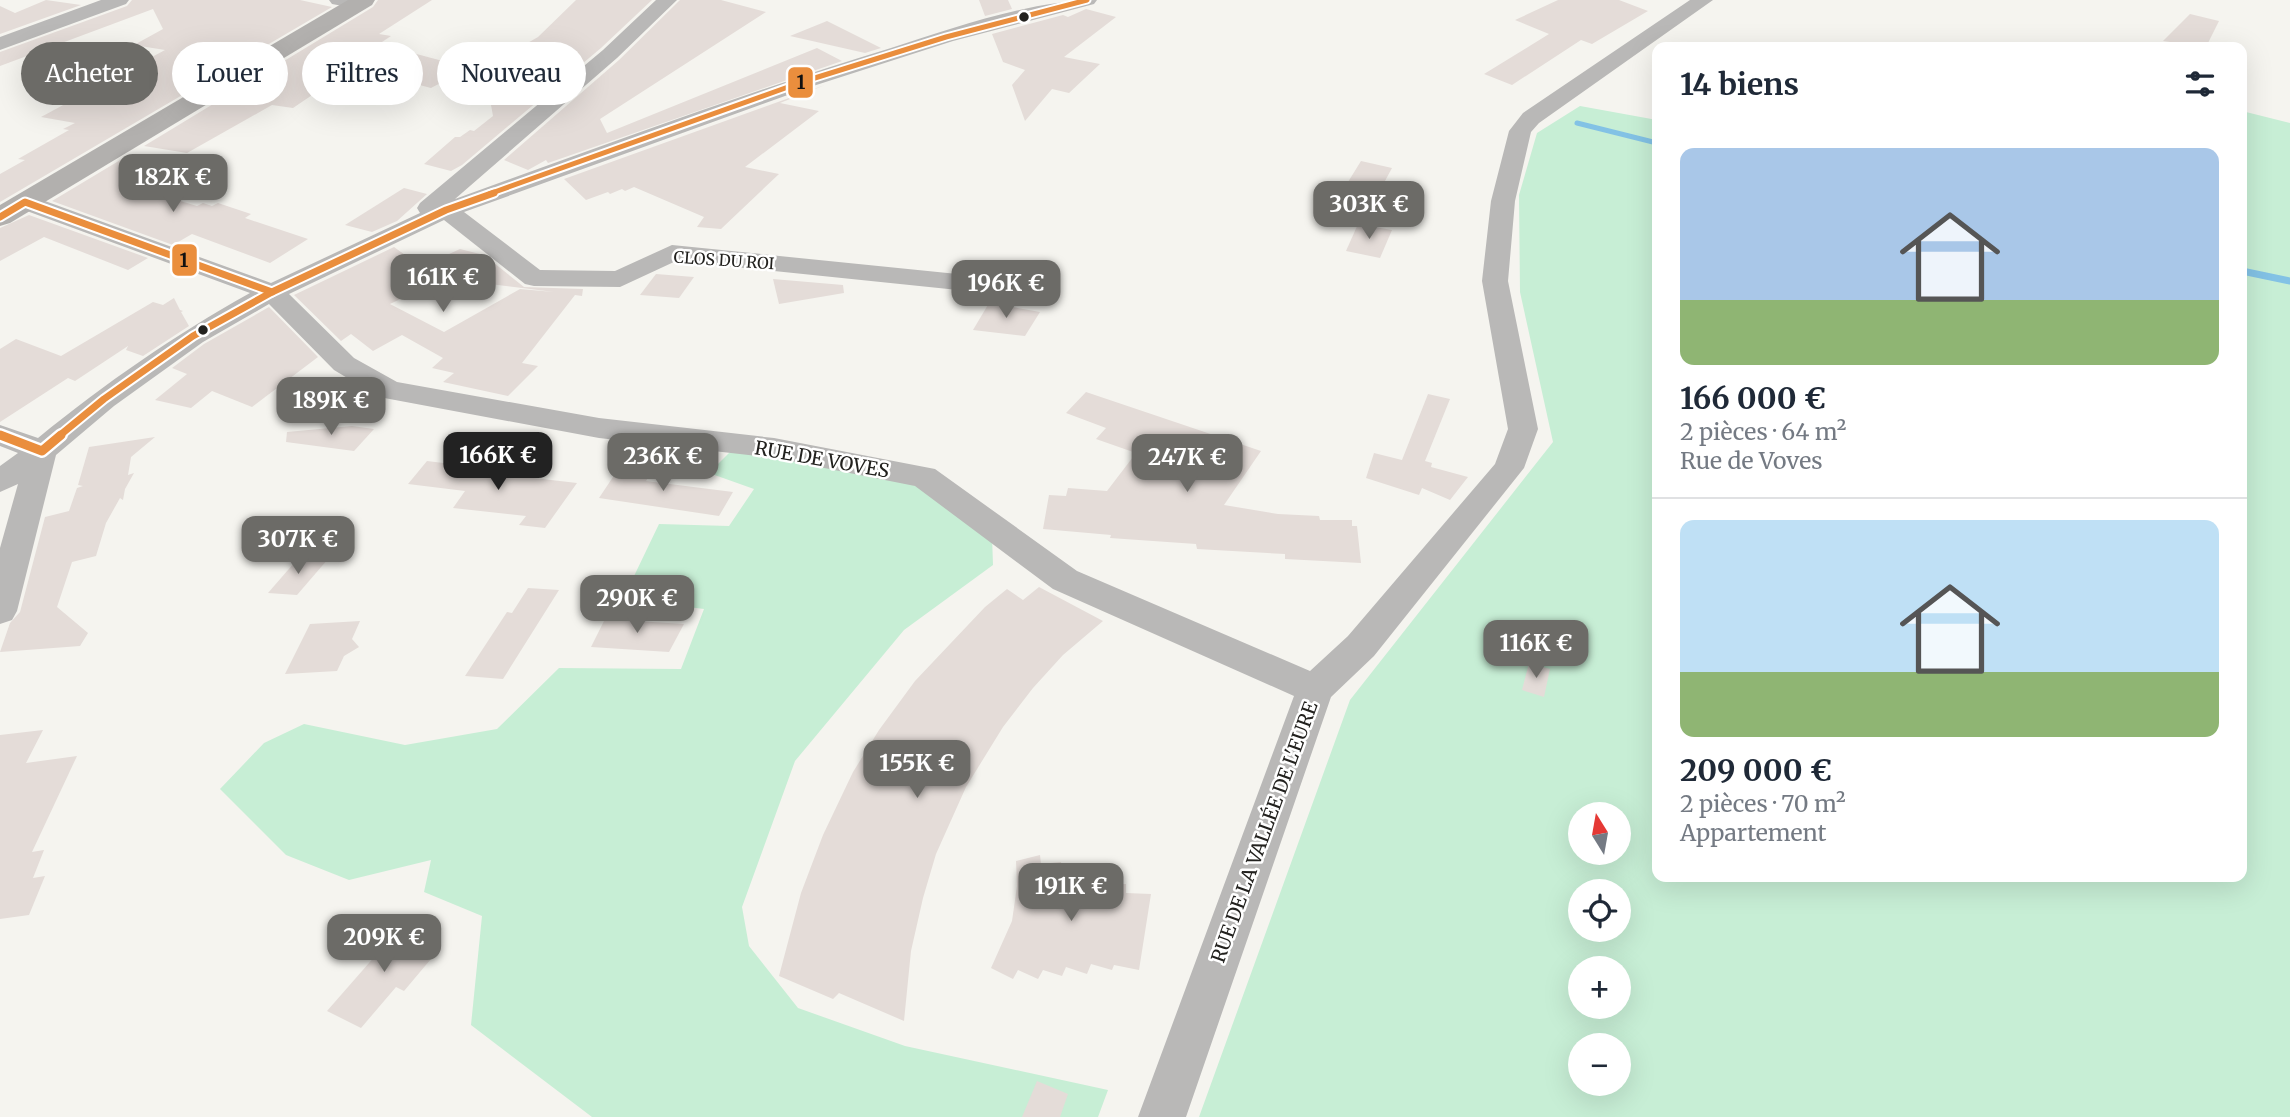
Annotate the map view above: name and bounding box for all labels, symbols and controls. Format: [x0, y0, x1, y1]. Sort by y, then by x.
unlabelled marker [1017, 10, 1031, 24]
chip: Acheter [21, 42, 158, 105]
chip: Louer [172, 42, 288, 105]
chip: Filtres [302, 42, 423, 105]
chip: Nouveau [437, 42, 586, 105]
text: 14 biens [1680, 65, 1799, 103]
icon: filters [2181, 65, 2219, 103]
line badge: 1 [787, 66, 814, 99]
text: 1 [797, 70, 806, 94]
pin: 182K € [116, 154, 230, 214]
text: 182K € [135, 162, 211, 191]
pin: 303K € [1312, 182, 1426, 241]
text: 303K € [1329, 189, 1409, 218]
icon: home [1887, 194, 2013, 320]
line badge: 1 [171, 243, 198, 277]
street label: CLOS DU ROI [673, 247, 775, 273]
text: 1 [180, 248, 189, 272]
pin: 161K € [386, 254, 500, 314]
pin: 196K € [949, 260, 1063, 320]
text: 161K € [407, 262, 479, 291]
text: 196K € [967, 268, 1045, 297]
unlabelled marker [196, 323, 210, 337]
pin: 189K € [274, 378, 388, 437]
text: 166 000 € [1680, 379, 1826, 417]
text: 189K € [292, 385, 370, 414]
text: 2 pièces · 64 m² [1680, 417, 1846, 446]
pin: 166K € [441, 433, 555, 492]
pin: 236K € [606, 434, 720, 493]
pin: 247K € [1130, 434, 1244, 494]
street label: RUE DE VOVES [753, 435, 891, 483]
text: 166K € [459, 440, 537, 469]
text: 236K € [623, 441, 703, 470]
text: 247K € [1148, 442, 1226, 471]
text: Rue de Voves [1680, 446, 1823, 475]
pin: 307K € [241, 516, 355, 576]
text: 307K € [258, 524, 338, 553]
icon: home [1887, 566, 2013, 692]
pin: 290K € [580, 576, 694, 635]
text: 290K € [596, 583, 678, 612]
pin: 116K € [1479, 620, 1593, 680]
text: 116K € [1499, 628, 1573, 657]
street label: RUE DE LA VALLÉE DE L'EURE [1206, 698, 1322, 966]
pin: 155K € [860, 740, 974, 800]
text: 155K € [879, 748, 955, 777]
text: 209 000 € [1680, 751, 1832, 789]
text: 2 pièces · 70 m² [1680, 789, 1846, 818]
north arrow [1568, 802, 1631, 864]
map controls [1568, 802, 1631, 1096]
text: Appartement [1680, 818, 1826, 847]
pin: 191K € [1014, 864, 1128, 923]
text: 191K € [1034, 871, 1108, 900]
button: locate [1568, 879, 1631, 942]
pin: 209K € [327, 914, 441, 974]
text: 209K € [343, 922, 425, 951]
button: + [1568, 956, 1631, 1019]
button: − [1568, 1033, 1631, 1096]

